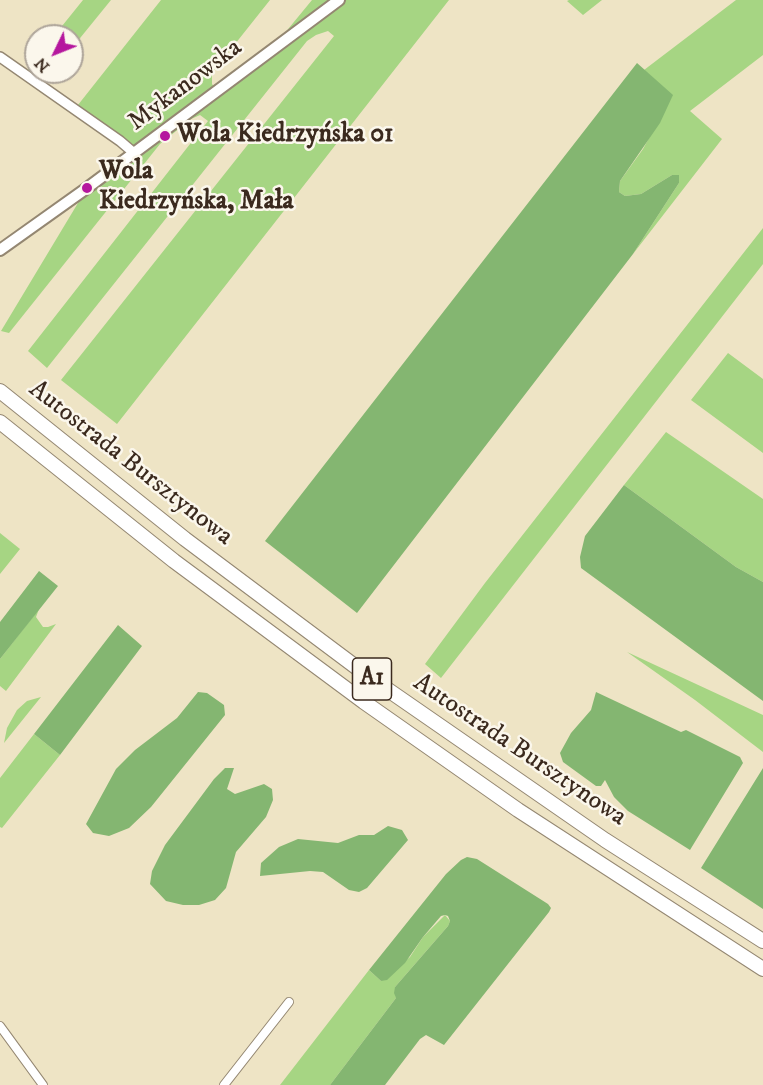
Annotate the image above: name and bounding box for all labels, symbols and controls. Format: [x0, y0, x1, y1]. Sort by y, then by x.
north arrow [24, 24, 84, 84]
street label: Mykanowska [123, 33, 249, 139]
text: N [31, 53, 54, 77]
place label: Wola Kiedrzyńska 01 [177, 120, 394, 152]
marker: Wola Kiedrzyńska 01 [158, 129, 172, 143]
place label: Wola Kiedrzyńska, Mała [99, 157, 294, 218]
marker: Wola Kiedrzyńska, Mała [80, 181, 94, 195]
street label: Autostrada Bursztynowa [22, 375, 238, 553]
road number: A1 [352, 658, 392, 700]
street label: Autostrada Bursztynowa [406, 668, 632, 834]

